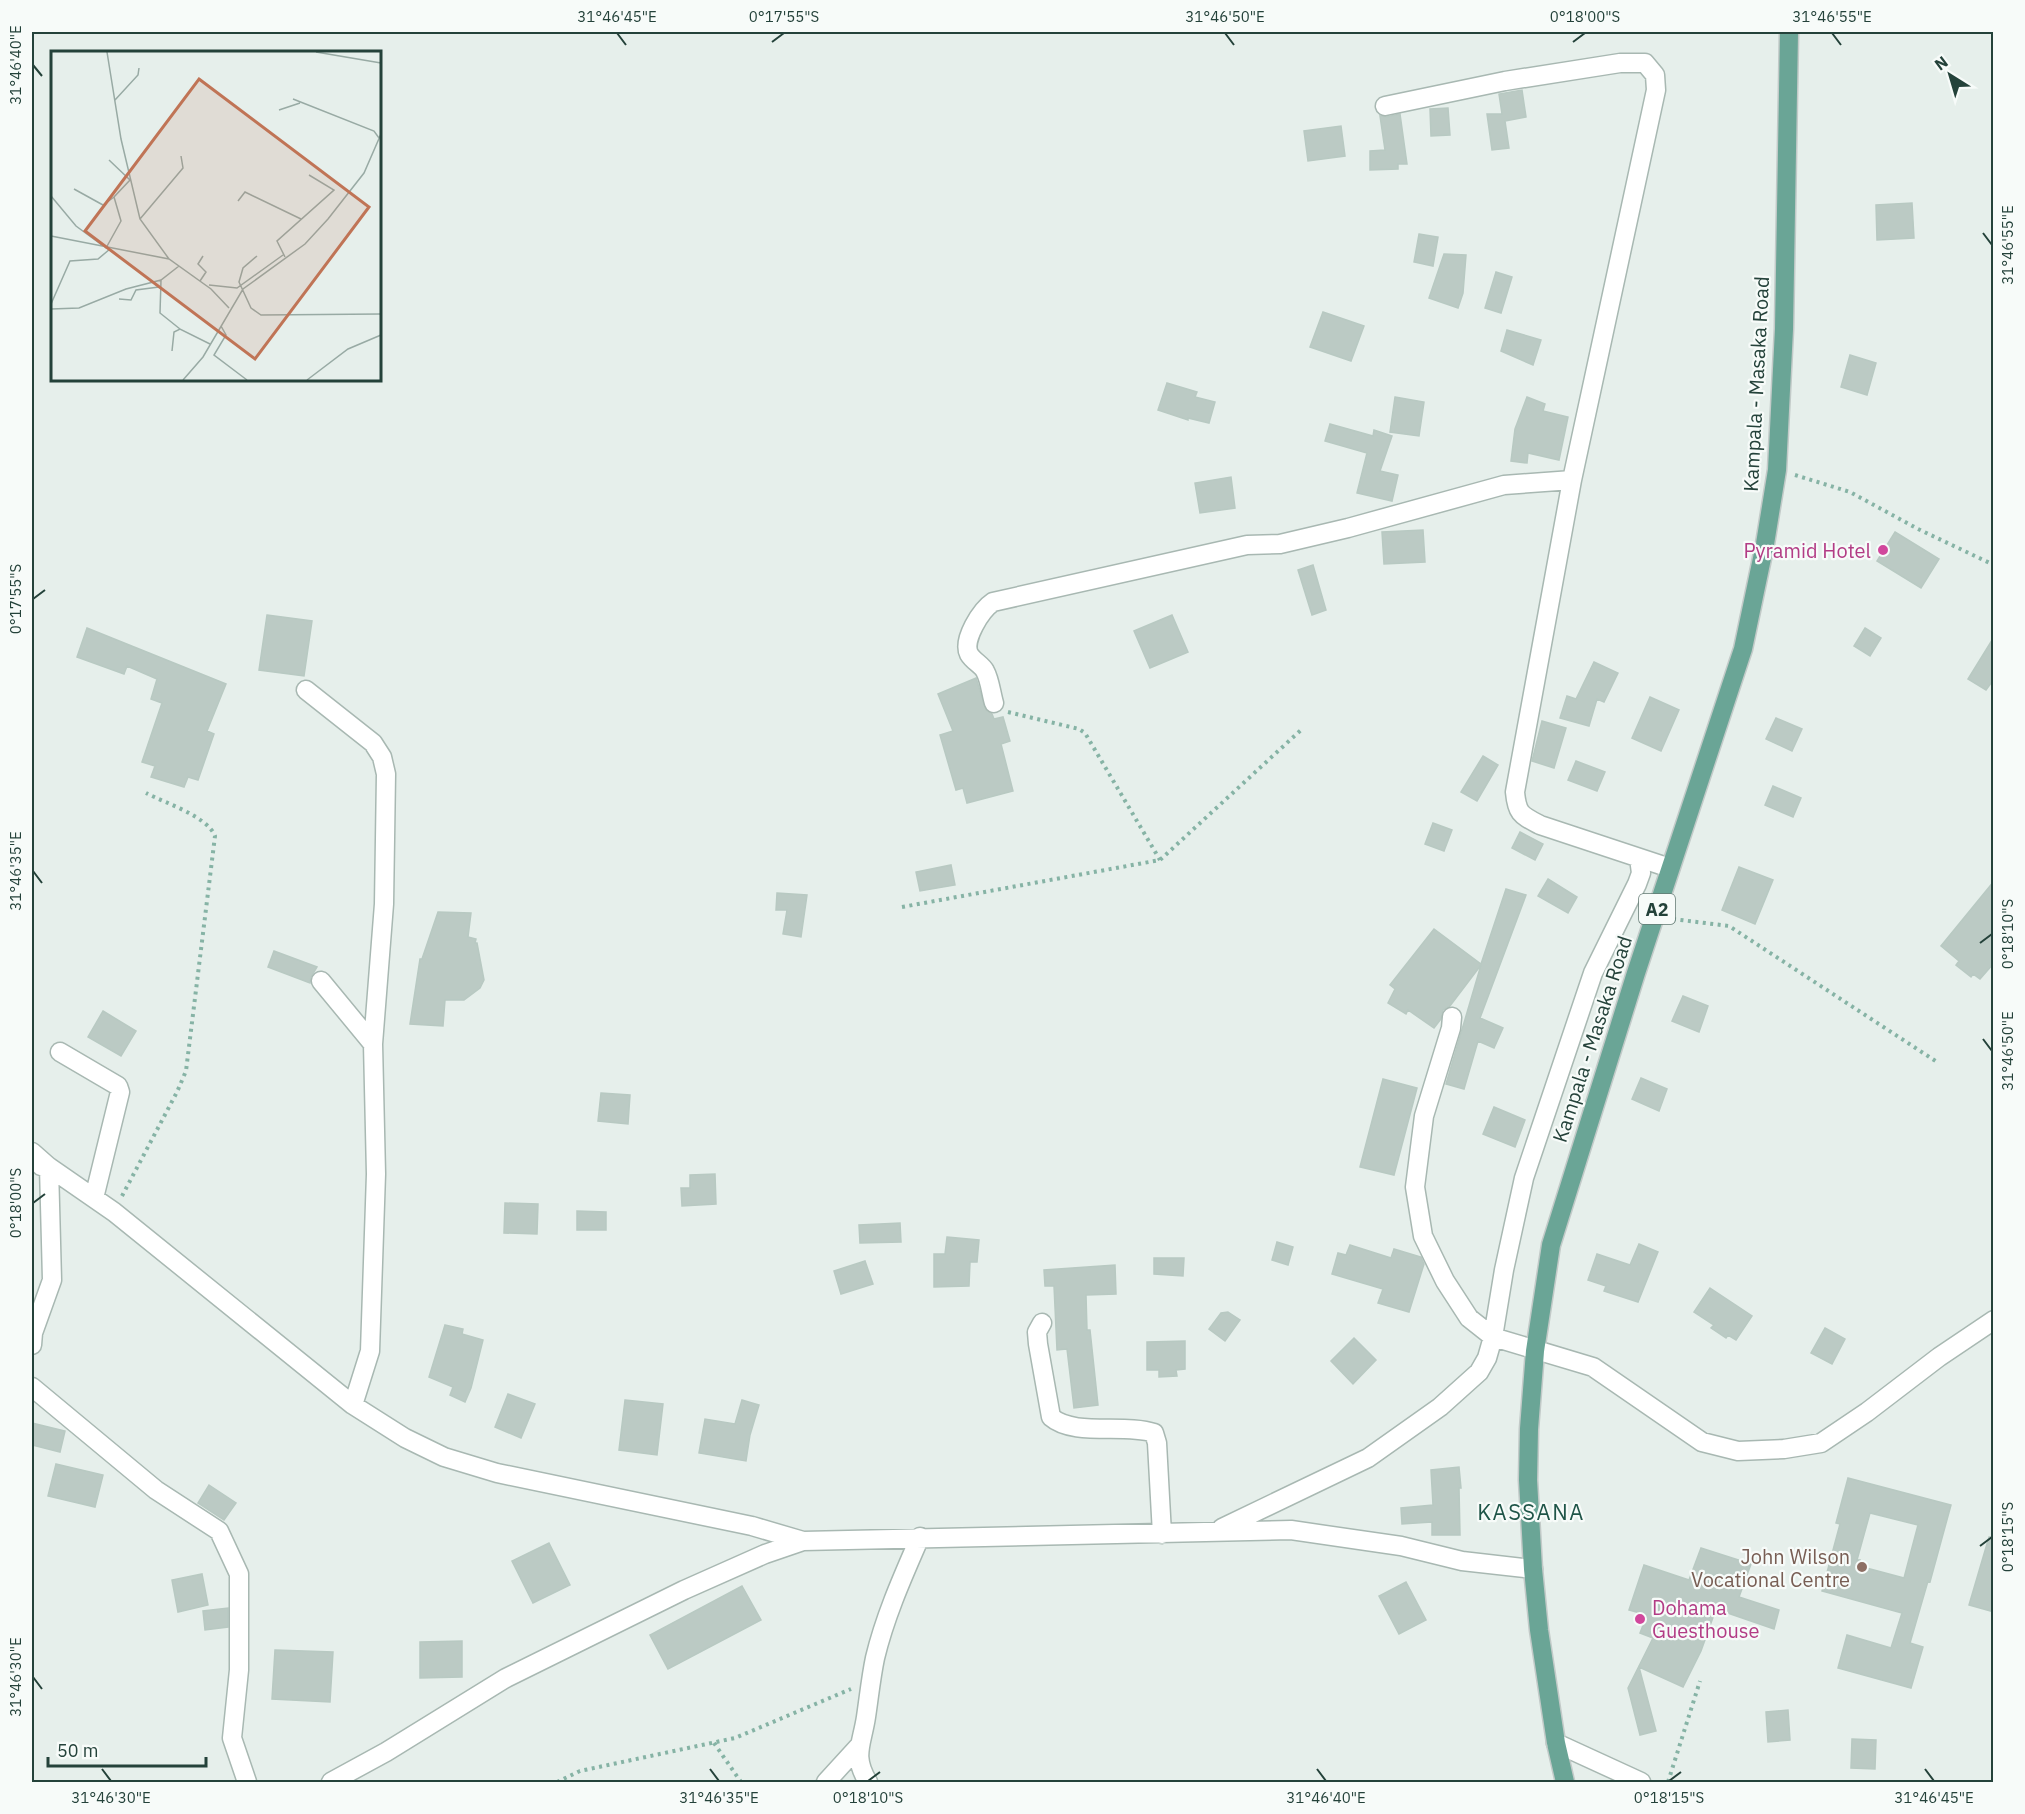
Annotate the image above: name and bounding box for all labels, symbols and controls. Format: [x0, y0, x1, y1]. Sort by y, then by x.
text: 31°46'45"E [577, 7, 657, 26]
text: 0°17'55"S [749, 7, 819, 26]
text: 31°46'50"E [1185, 7, 1265, 26]
text: 0°18'00"S [1550, 7, 1620, 26]
text: 31°46'55"E [1792, 7, 1872, 26]
text: 31°46'40"E [6, 25, 25, 105]
north arrow [1920, 45, 1980, 105]
inset map [51, 51, 381, 381]
text: N [1930, 52, 1952, 74]
text: 31°46'55"E [1998, 205, 2017, 285]
street label: Kampala - Masaka Road [1737, 276, 1775, 492]
place label: Pyramid Hotel [1743, 537, 1871, 564]
marker: Pyramid Hotel [1876, 543, 1890, 557]
text: 0°17'55"S [6, 564, 25, 634]
text: 31°46'35"E [6, 831, 25, 911]
road number: A2 [1639, 894, 1675, 924]
text: 0°18'10"S [1998, 899, 2017, 969]
street label: Kampala - Masaka Road [1546, 932, 1638, 1146]
text: 31°46'50"E [1998, 1011, 2017, 1091]
text: 0°18'00"S [6, 1168, 25, 1238]
district label: KASSANA [1477, 1497, 1585, 1526]
text: 0°18'15"S [1998, 1502, 2017, 1572]
place label: John Wilson Vocational Centre [1691, 1543, 1850, 1593]
marker: John Wilson Vocational Centre [1855, 1560, 1869, 1574]
place label: Dohama Guesthouse [1652, 1594, 1760, 1644]
marker: Dohama Guesthouse [1633, 1612, 1647, 1626]
text: 31°46'30"E [6, 1637, 25, 1717]
scale bar [48, 1730, 206, 1768]
text: 50 m [57, 1739, 99, 1762]
text: 31°46'30"E [71, 1788, 151, 1807]
text: 31°46'35"E [679, 1788, 759, 1807]
text: 0°18'10"S [833, 1788, 903, 1807]
text: 31°46'40"E [1286, 1788, 1366, 1807]
text: 0°18'15"S [1634, 1788, 1704, 1807]
text: 31°46'45"E [1894, 1788, 1974, 1807]

